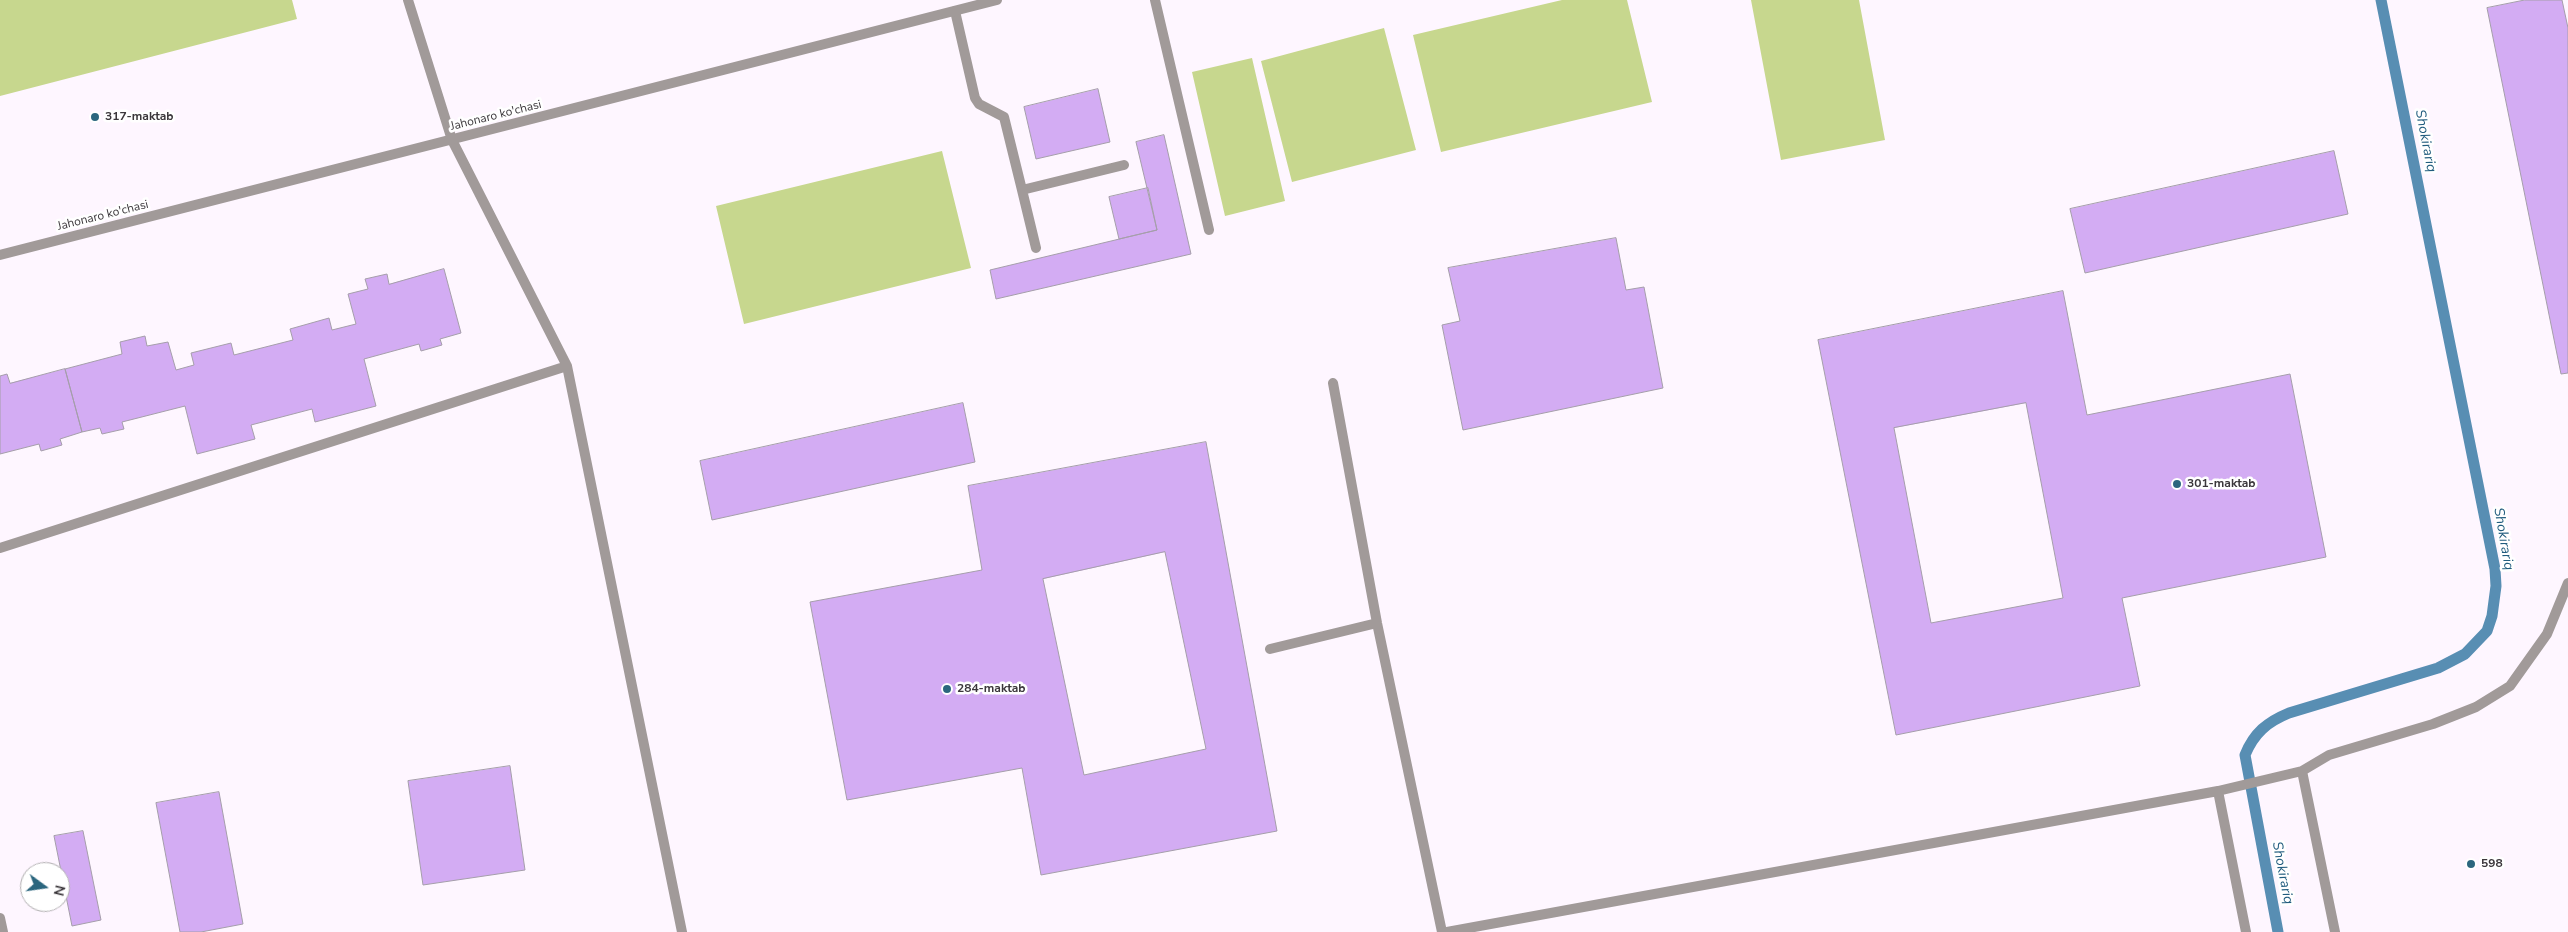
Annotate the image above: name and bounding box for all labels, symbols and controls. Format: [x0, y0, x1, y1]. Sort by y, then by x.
street label: Jahonaro ko'chasi [449, 98, 543, 134]
water label: Shokirariq [2411, 108, 2439, 174]
place label: 317-maktab [105, 110, 174, 124]
marker: 317-maktab [89, 111, 101, 123]
street label: Jahonaro ko'chasi [56, 198, 150, 234]
place label: 301-maktab [2187, 477, 2256, 491]
marker: 301-maktab [2171, 478, 2183, 490]
water label: Shokirariq [2489, 506, 2517, 572]
place label: 284-maktab [957, 682, 1026, 696]
marker: 284-maktab [941, 683, 953, 695]
water label: Shokirariq [2268, 840, 2296, 906]
place label: 598 [2481, 857, 2503, 871]
marker: 598 [2465, 858, 2477, 870]
north arrow [20, 862, 70, 912]
text: N [49, 883, 70, 898]

